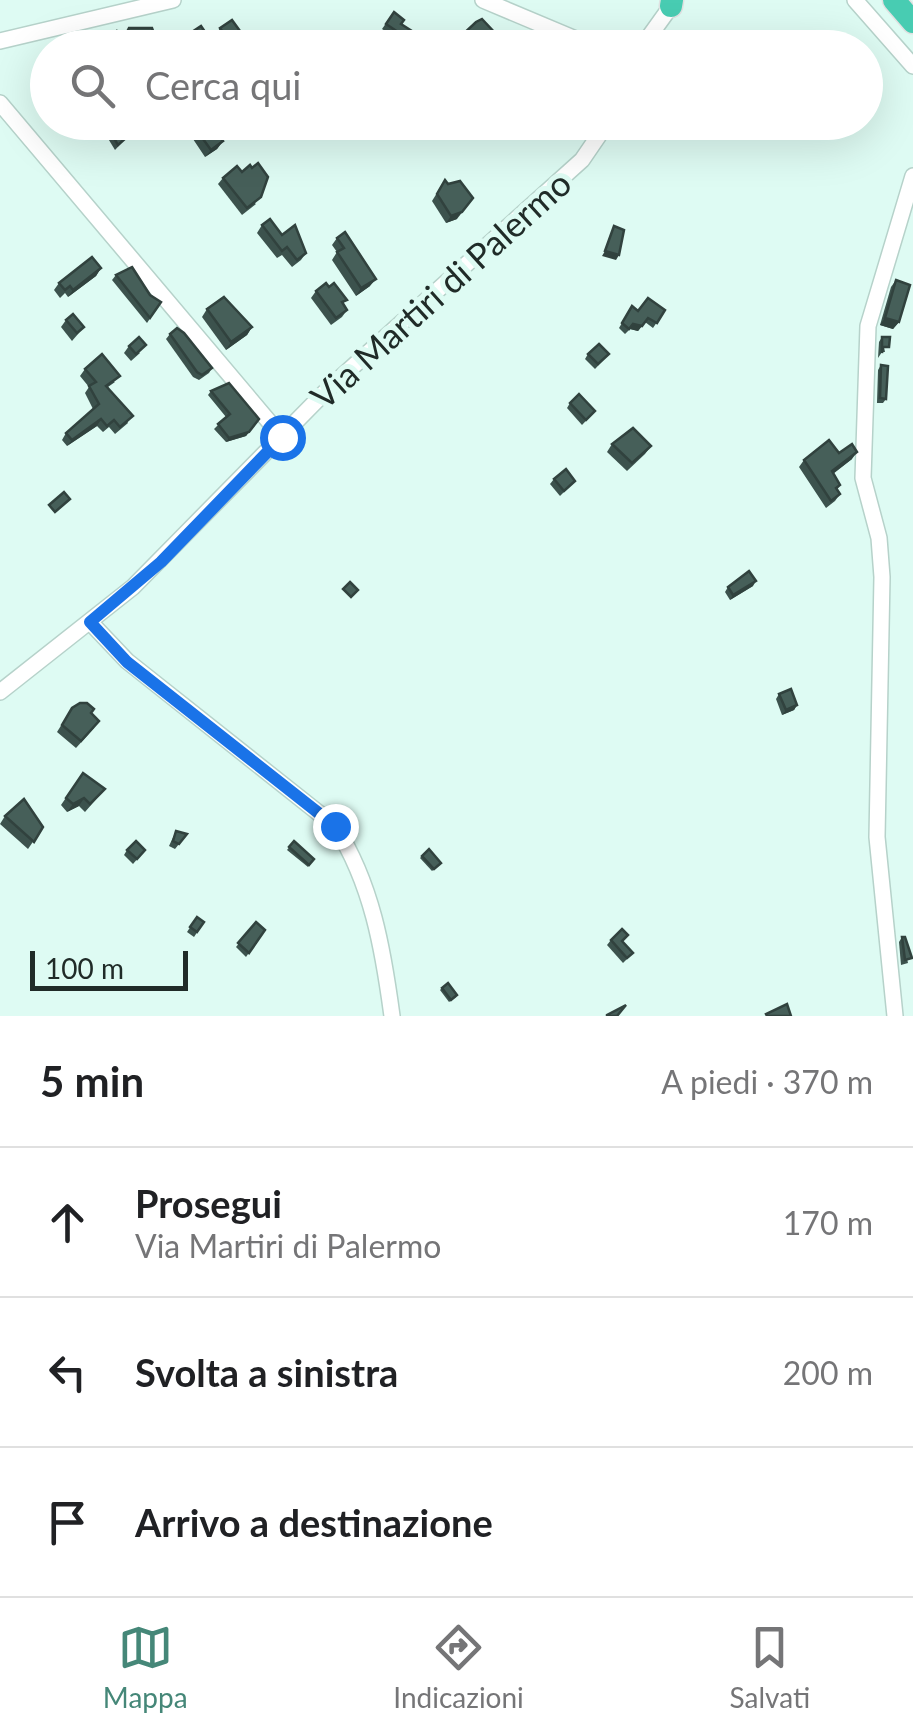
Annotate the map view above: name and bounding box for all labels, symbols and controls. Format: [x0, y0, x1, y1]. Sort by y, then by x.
search box [30, 30, 883, 140]
icon: search [65, 58, 120, 113]
text: Cerca qui [145, 62, 301, 108]
street label: Via Martiri di Palermo [301, 161, 579, 417]
route start [260, 415, 306, 461]
route end [313, 804, 359, 850]
scale bar [30, 946, 188, 990]
text: 100 m [45, 951, 124, 985]
text: 5 min [40, 1056, 144, 1106]
text: A piedi · 370 m [661, 1062, 873, 1101]
text: Prosegui [135, 1180, 282, 1226]
icon: ahead [40, 1195, 95, 1250]
text: 170 m [783, 1203, 873, 1242]
text: Via Martiri di Palermo [135, 1226, 441, 1265]
icon: left [40, 1345, 95, 1400]
text: Svolta a sinistra [135, 1349, 398, 1395]
text: 200 m [783, 1353, 873, 1392]
icon: arrive [40, 1495, 95, 1550]
text: Arrivo a destinazione [135, 1499, 493, 1545]
tab: Mappa [103, 1620, 188, 1714]
tab: Indicazioni [393, 1620, 524, 1714]
tab: Salvati [730, 1620, 810, 1714]

